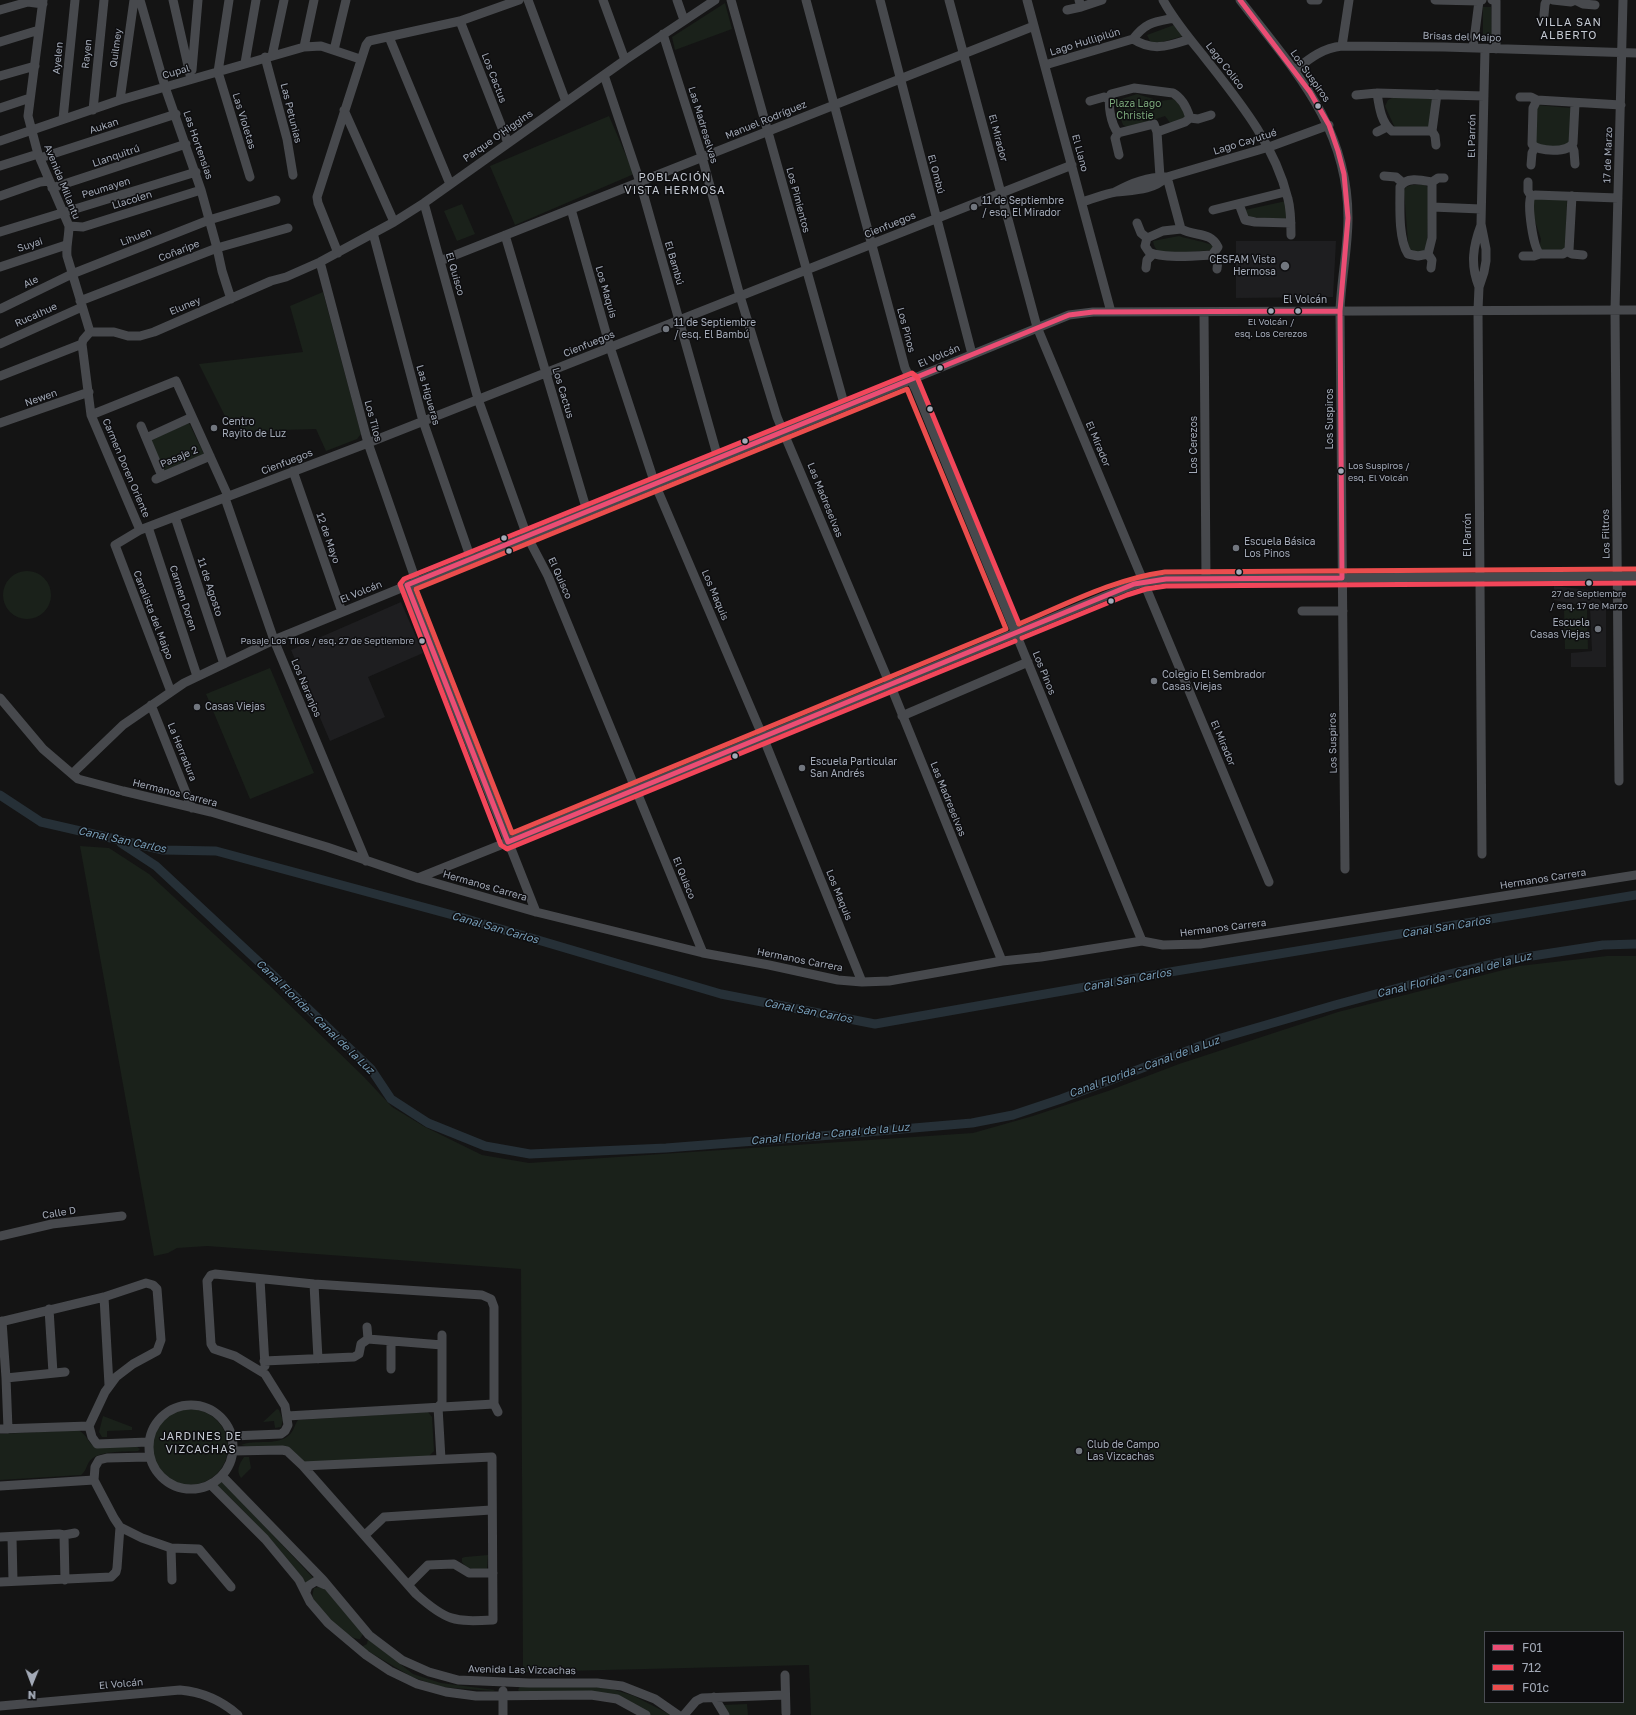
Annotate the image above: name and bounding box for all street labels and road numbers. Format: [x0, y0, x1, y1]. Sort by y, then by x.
street label: Lago Hullipilún [1048, 26, 1122, 58]
street label: Quilmey [107, 28, 125, 68]
street label: Brisas del Maipo [1422, 30, 1502, 44]
street label: Rayen [79, 39, 95, 69]
street label: Lago Colico [1203, 40, 1247, 92]
street label: Ayelen [50, 41, 66, 75]
street label: Los Suspiros [1288, 48, 1332, 104]
street label: Los Cactus [479, 51, 509, 105]
street label: Cupal [161, 62, 191, 82]
street label: Las Petunias [278, 82, 304, 144]
street label: Las Madreselvas [686, 85, 720, 165]
street label: Las Violetas [230, 91, 258, 151]
street label: Manuel Rodríguez [724, 98, 808, 142]
street label: Parque O'Higgins [461, 107, 535, 165]
street label: Las Hortensias [181, 109, 215, 181]
street label: El Mirador [986, 113, 1010, 163]
street label: El Parrón [1466, 114, 1478, 158]
street label: Aukan [88, 116, 120, 136]
street label: Lago Cayutué [1212, 127, 1278, 157]
street label: 17 de Marzo [1601, 127, 1615, 183]
street label: El Llano [1069, 133, 1091, 173]
street label: Llanquitrú [91, 142, 141, 170]
street label: Avenida Millantu [41, 143, 83, 221]
street label: El Ombú [925, 153, 947, 195]
street label: Los Pimientos [783, 166, 813, 234]
street label: Peumayen [80, 175, 132, 201]
street label: Llacolen [111, 188, 153, 212]
street label: Cienfuegos [863, 209, 917, 241]
street label: Lihuen [119, 225, 153, 249]
street label: Suyai [16, 235, 44, 255]
street label: Coñaripe [157, 238, 201, 264]
street label: El Bambú [662, 240, 686, 286]
street label: El Quisco [443, 251, 467, 297]
street label: Los Maquis [593, 264, 619, 320]
street label: Ale [21, 273, 41, 291]
street label: Eluney [168, 294, 202, 318]
street label: El Volcán [1283, 294, 1327, 306]
street label: Rucalhue [13, 300, 59, 330]
street label: Los Pinos [894, 306, 918, 354]
street label: Cienfuegos [562, 328, 616, 360]
street label: El Volcán [916, 342, 962, 370]
street label: Las Higueras [414, 363, 442, 427]
street label: Los Cactus [550, 366, 576, 420]
street label: Newen [23, 387, 59, 409]
street label: Los Suspiros [1324, 388, 1336, 450]
street label: Los Tilos [362, 399, 384, 443]
street label: Los Cerezos [1188, 416, 1200, 474]
street label: Carmen Doren Oriente [100, 417, 152, 519]
street label: El Mirador [1083, 419, 1113, 469]
street label: Pasaje 2 [158, 444, 200, 470]
street label: Cienfuegos [259, 447, 315, 477]
street label: Las Madreselvas [805, 461, 845, 539]
street label: Los Filtros [1600, 509, 1612, 559]
street label: 12 de Mayo [314, 511, 342, 565]
street label: El Parrón [1462, 513, 1474, 557]
street label: El Quisco [545, 555, 575, 601]
street label: 11 de Agosto [195, 556, 225, 618]
street label: Carmen Doren [167, 564, 199, 632]
street label: Los Maquis [699, 568, 731, 622]
street label: Canalista del Maipo [130, 569, 176, 661]
street label: El Volcán [338, 578, 384, 606]
street label: Los Pinos [1030, 649, 1058, 697]
street label: Los Naranjos [288, 657, 324, 719]
street label: Los Suspiros [1326, 712, 1340, 774]
street label: El Mirador [1208, 718, 1238, 768]
street label: La Herradura [165, 721, 199, 783]
street label: Las Madreselvas [928, 760, 968, 838]
street label: Hermanos Carrera [131, 777, 219, 809]
street label: El Quisco [670, 855, 698, 901]
street label: Hermanos Carrera [1499, 866, 1587, 892]
street label: Hermanos Carrera [441, 868, 529, 904]
street label: Los Maquis [823, 868, 855, 922]
street label: Hermanos Carrera [1179, 917, 1267, 939]
street label: Hermanos Carrera [756, 946, 844, 974]
street label: Calle D [41, 1204, 77, 1222]
street label: Avenida Las Vizcachas [468, 1663, 576, 1677]
street label: El Volcán [98, 1676, 144, 1692]

